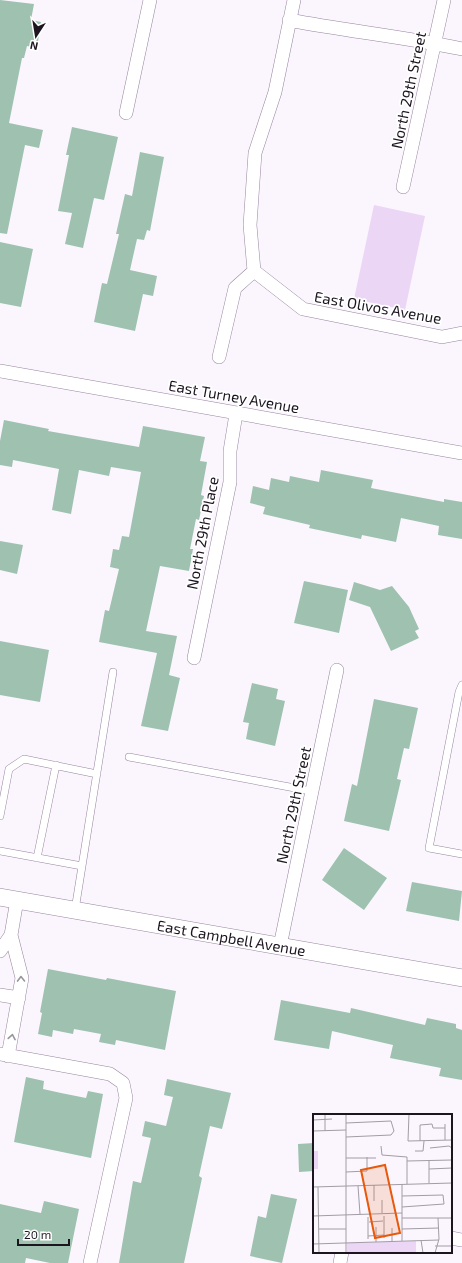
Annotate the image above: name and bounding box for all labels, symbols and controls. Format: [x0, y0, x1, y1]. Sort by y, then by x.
north arrow [16, 16, 56, 56]
street label: North 29th Street [387, 29, 429, 150]
text: N [29, 39, 39, 53]
street label: East Olivos Avenue [313, 287, 443, 327]
street label: East Turney Avenue [167, 376, 301, 416]
street label: North 29th Place [182, 475, 222, 591]
street label: North 29th Street [272, 744, 314, 865]
street label: East Campbell Avenue [156, 916, 307, 959]
one-way arrow [17, 976, 25, 982]
one-way arrow [7, 1033, 16, 1040]
inset map [313, 1114, 452, 1253]
scale bar [18, 1221, 69, 1247]
text: 20 m [24, 1227, 51, 1241]

